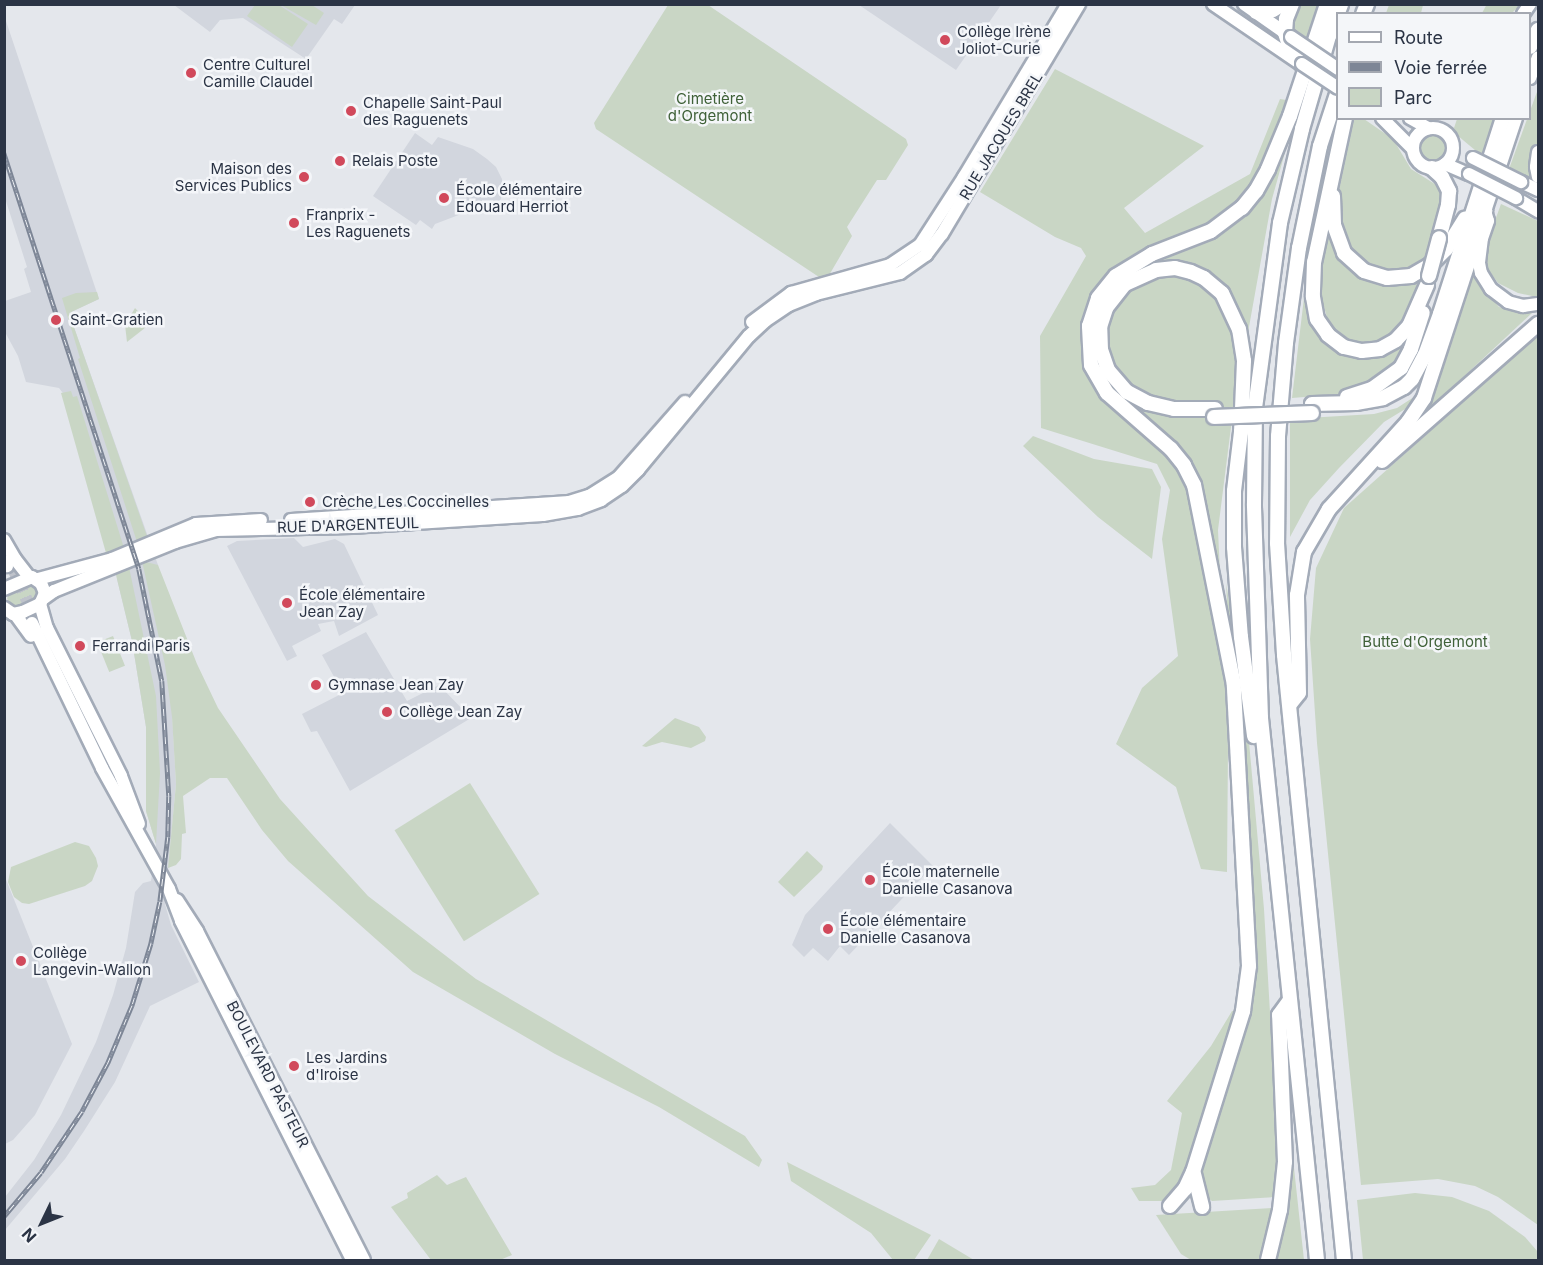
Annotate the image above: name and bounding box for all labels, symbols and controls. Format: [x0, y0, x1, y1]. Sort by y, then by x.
legend [1336, 12, 1531, 120]
place label: Collège Irène Joliot-Curie [957, 22, 1051, 57]
text: Route [1394, 27, 1443, 48]
marker: Collège Irène Joliot-Curie [938, 33, 952, 47]
place label: Centre Culturel Camille Claudel [203, 55, 313, 90]
text: Voie ferrée [1394, 57, 1487, 78]
marker: Centre Culturel Camille Claudel [184, 66, 198, 80]
street label: RUE JACQUES BREL [956, 69, 1046, 203]
text: Parc [1394, 87, 1432, 108]
park label: Cimetière d'Orgemont [668, 89, 752, 124]
place label: Chapelle Saint-Paul des Raguenets [363, 93, 502, 128]
marker: Chapelle Saint-Paul des Raguenets [344, 104, 358, 118]
place label: Relais Poste [352, 152, 438, 170]
marker: Relais Poste [333, 154, 347, 168]
place label: Maison des Services Publics [175, 159, 292, 194]
marker: Maison des Services Publics [297, 170, 311, 184]
place label: École élémentaire Edouard Herriot [456, 180, 582, 215]
marker: École élémentaire Edouard Herriot [437, 191, 451, 205]
place label: Franprix - Les Raguenets [306, 205, 410, 240]
marker: Franprix - Les Raguenets [287, 216, 301, 230]
marker: Saint-Gratien [47, 311, 65, 329]
place label: Saint-Gratien [70, 311, 163, 329]
place label: Crèche Les Coccinelles [322, 493, 489, 511]
marker: Crèche Les Coccinelles [303, 495, 317, 509]
street label: RUE D'ARGENTEUIL [277, 514, 419, 536]
place label: École élémentaire Jean Zay [299, 585, 425, 620]
marker: École élémentaire Jean Zay [280, 596, 294, 610]
park label: Butte d'Orgemont [1362, 633, 1488, 651]
place label: Ferrandi Paris [92, 637, 190, 655]
marker: Ferrandi Paris [73, 639, 87, 653]
place label: Gymnase Jean Zay [328, 676, 464, 694]
marker: Gymnase Jean Zay [309, 678, 323, 692]
place label: Collège Jean Zay [399, 703, 522, 721]
marker: Collège Jean Zay [380, 705, 394, 719]
place label: École maternelle Danielle Casanova [882, 862, 1013, 897]
marker: École maternelle Danielle Casanova [863, 873, 877, 887]
place label: École élémentaire Danielle Casanova [840, 911, 971, 946]
marker: École élémentaire Danielle Casanova [821, 922, 835, 936]
place label: Collège Langevin-Wallon [33, 943, 151, 978]
marker: Collège Langevin-Wallon [14, 954, 28, 968]
street label: BOULEVARD PASTEUR [223, 998, 313, 1150]
place label: Les Jardins d'Iroise [306, 1048, 387, 1083]
marker: Les Jardins d'Iroise [287, 1059, 301, 1073]
north arrow [12, 1193, 72, 1253]
text: N [17, 1224, 40, 1247]

